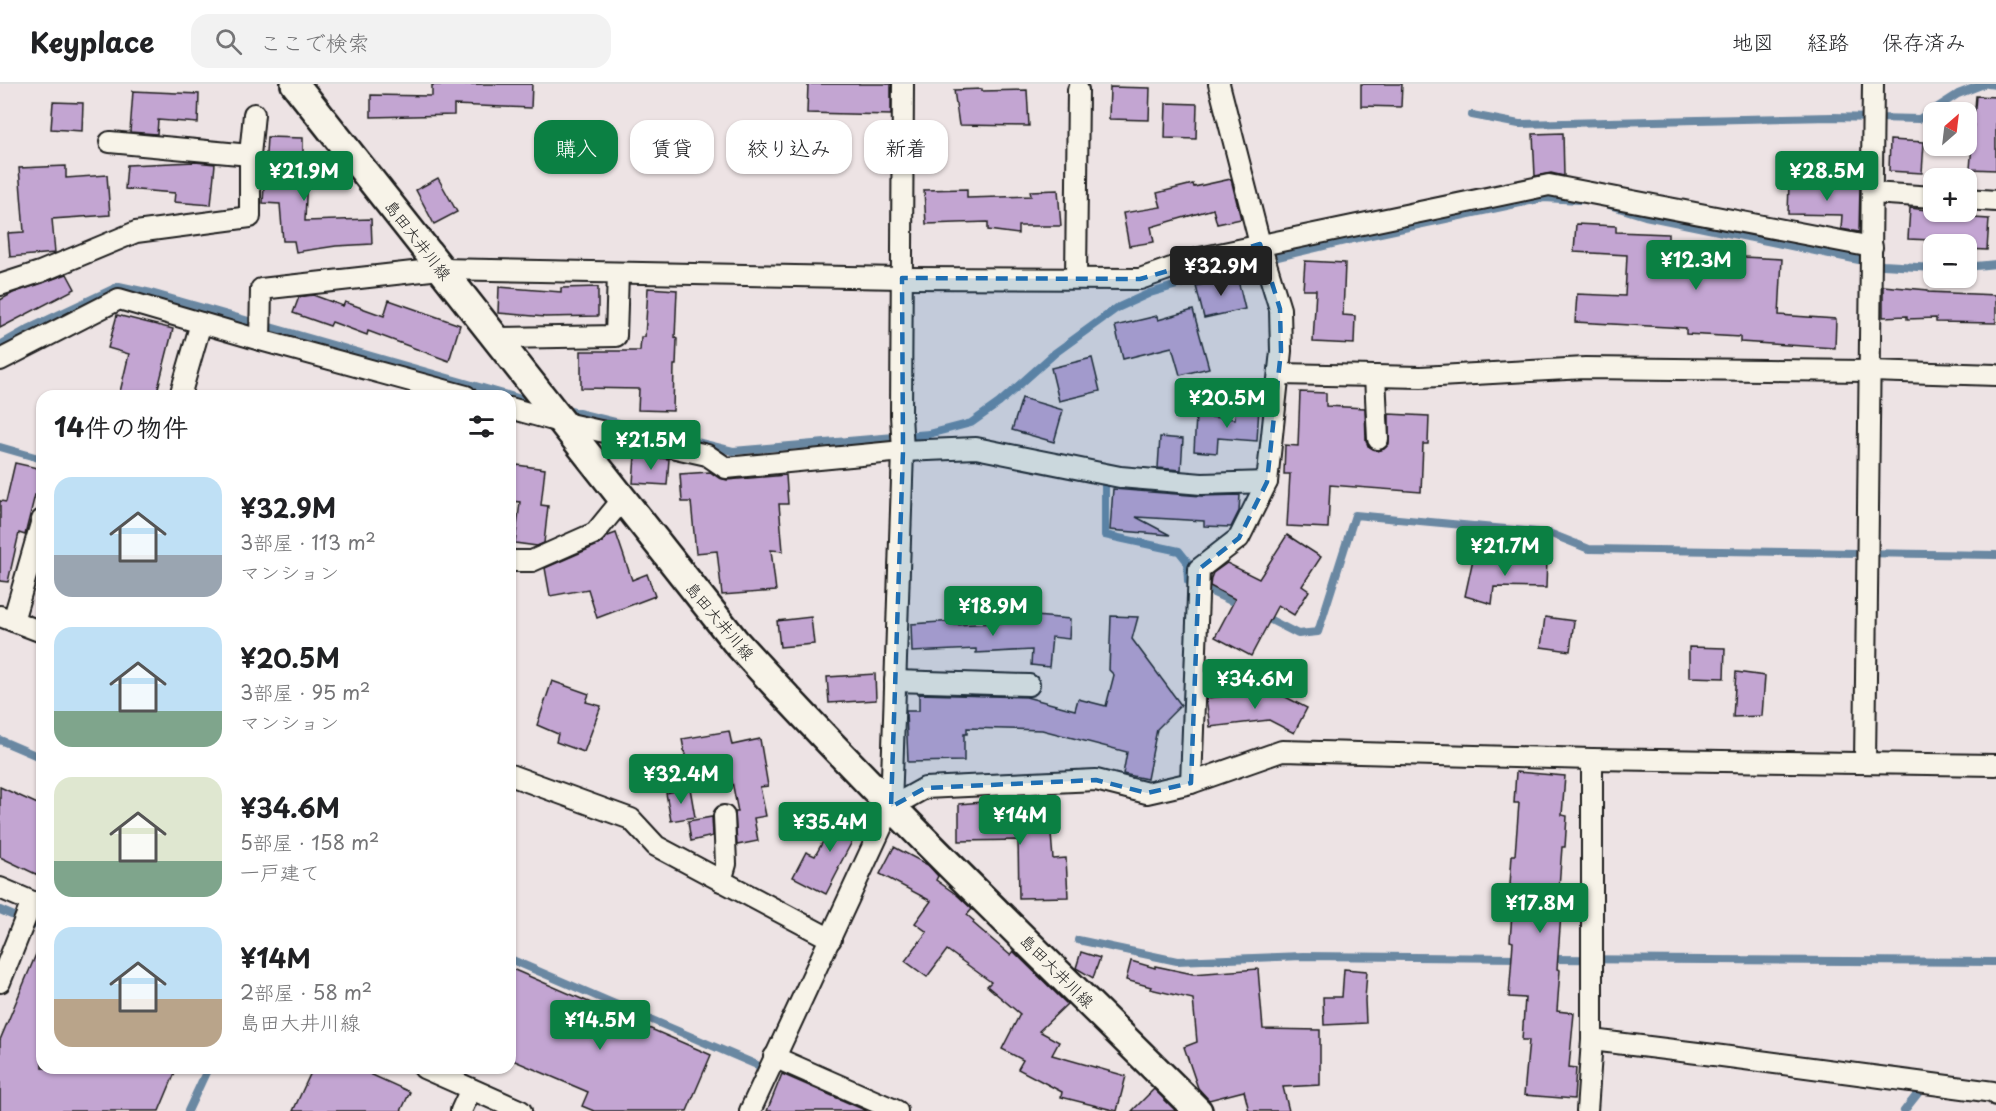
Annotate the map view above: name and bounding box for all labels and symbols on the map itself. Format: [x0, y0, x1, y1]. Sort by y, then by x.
north arrow [1923, 102, 1977, 156]
pin: ¥21.9M [255, 151, 353, 202]
pin: ¥28.5M [1778, 151, 1876, 202]
street label: 島田大井川線 [380, 194, 458, 285]
pin: ¥12.3M [1647, 240, 1745, 291]
pin: ¥32.9M [1172, 246, 1270, 297]
pin: ¥20.5M [1178, 378, 1276, 429]
pin: ¥21.5M [602, 420, 700, 471]
pin: ¥21.7M [1456, 526, 1554, 577]
street label: 島田大井川線 [681, 576, 761, 665]
pin: ¥18.9M [944, 586, 1042, 637]
pin: ¥34.6M [1206, 659, 1304, 710]
pin: ¥32.4M [632, 754, 730, 805]
pin: ¥14M [984, 795, 1056, 846]
pin: ¥35.4M [781, 802, 879, 853]
pin: ¥17.8M [1491, 883, 1589, 934]
street label: 島田大井川線 [1015, 928, 1100, 1013]
pin: ¥14.5M [551, 1000, 649, 1051]

